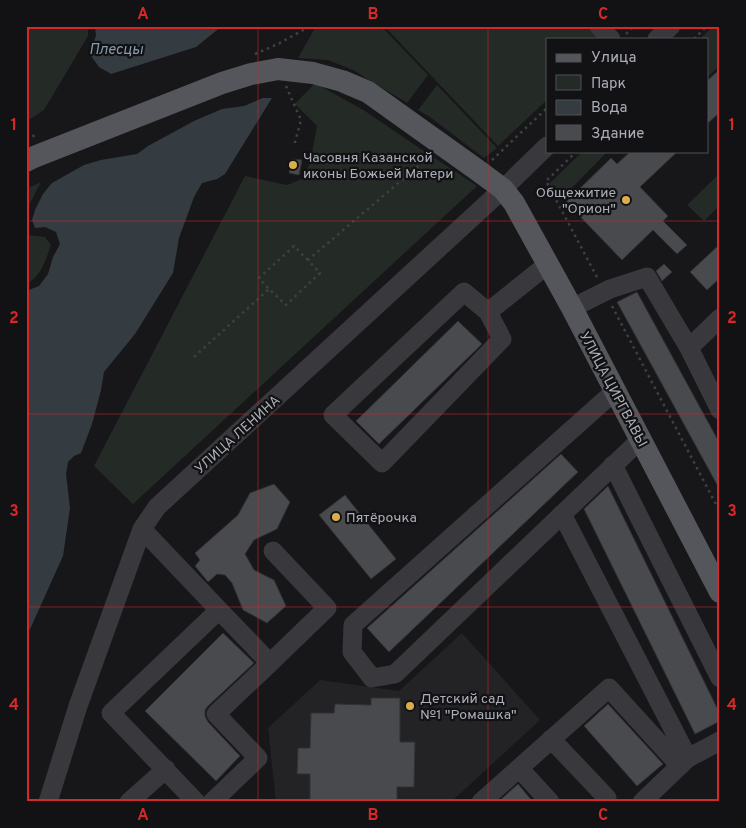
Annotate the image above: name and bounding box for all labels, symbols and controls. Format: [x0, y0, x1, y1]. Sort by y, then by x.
text: A [137, 5, 149, 25]
text: B [367, 5, 379, 25]
text: C [598, 5, 608, 25]
legend [546, 38, 708, 152]
water label: Плесцы [89, 41, 144, 60]
text: Улица [591, 49, 636, 68]
text: Парк [591, 75, 626, 94]
text: Вода [591, 99, 627, 118]
text: 1 [11, 116, 17, 136]
text: 1 [729, 116, 735, 136]
text: Здание [591, 125, 644, 144]
place label: Часовня Казанской иконы Божьей Матери [303, 150, 454, 183]
marker: Часовня Казанской иконы Божьей Матери [287, 159, 299, 171]
place label: Общежитие "Орион" [536, 185, 616, 218]
marker: Общежитие "Орион" [620, 194, 632, 206]
text: 2 [9, 309, 19, 329]
text: 2 [727, 309, 737, 329]
street label: УЛИЦА ЦИРГВАВЫ [575, 329, 650, 450]
street label: УЛИЦА ЛЕНИНА [192, 392, 284, 478]
text: 3 [9, 502, 19, 522]
text: 3 [727, 502, 737, 522]
place label: Пятёрочка [346, 510, 417, 527]
marker: Пятёрочка [330, 511, 342, 523]
place label: Детский сад №1 "Ромашка" [420, 691, 517, 724]
text: 4 [9, 696, 19, 716]
text: 4 [727, 696, 737, 716]
marker: Детский сад №1 "Ромашка" [404, 700, 416, 712]
text: A [137, 806, 149, 826]
text: B [367, 806, 379, 826]
text: C [598, 806, 608, 826]

